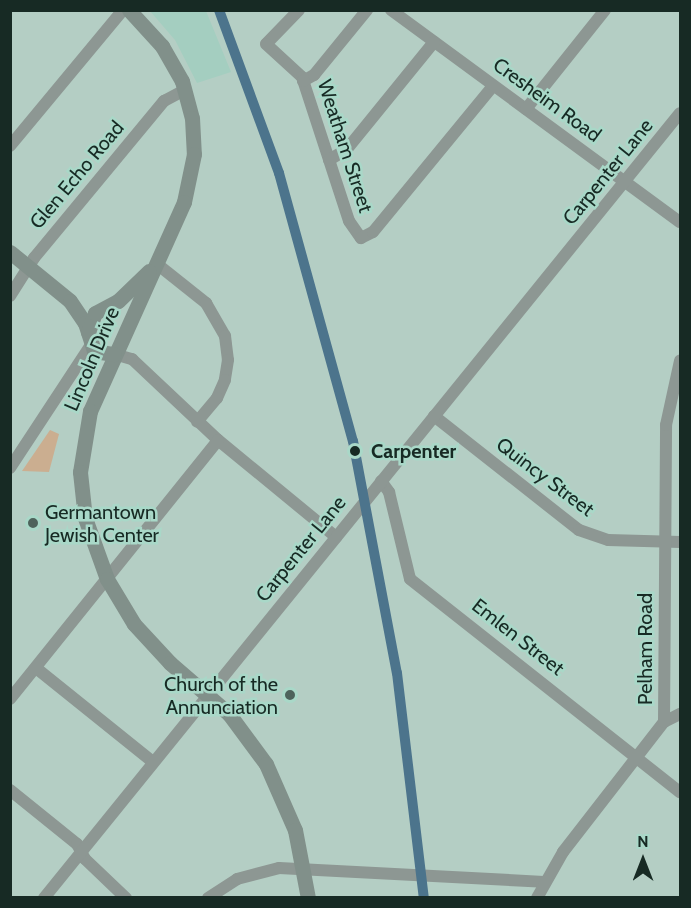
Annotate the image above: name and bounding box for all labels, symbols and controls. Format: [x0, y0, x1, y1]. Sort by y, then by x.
street label: Cresheim Road [488, 53, 606, 147]
street label: Weatham Street [312, 76, 378, 216]
street label: Carpenter Lane [558, 114, 658, 230]
street label: Glen Echo Road [25, 116, 129, 234]
street label: Lincoln Drive [59, 303, 125, 415]
street label: Quincy Street [491, 432, 599, 522]
place label: Carpenter [371, 439, 456, 463]
marker: Carpenter [344, 440, 366, 462]
street label: Carpenter Lane [251, 491, 351, 607]
place label: Germantown Jewish Center [45, 500, 159, 547]
marker: Germantown Jewish Center [26, 516, 40, 530]
street label: Pelham Road [633, 593, 657, 705]
street label: Emlen Street [467, 594, 569, 680]
place label: Church of the Annunciation [164, 672, 278, 719]
marker: Church of the Annunciation [283, 688, 297, 702]
north arrow [613, 830, 673, 890]
text: N [637, 832, 649, 851]

